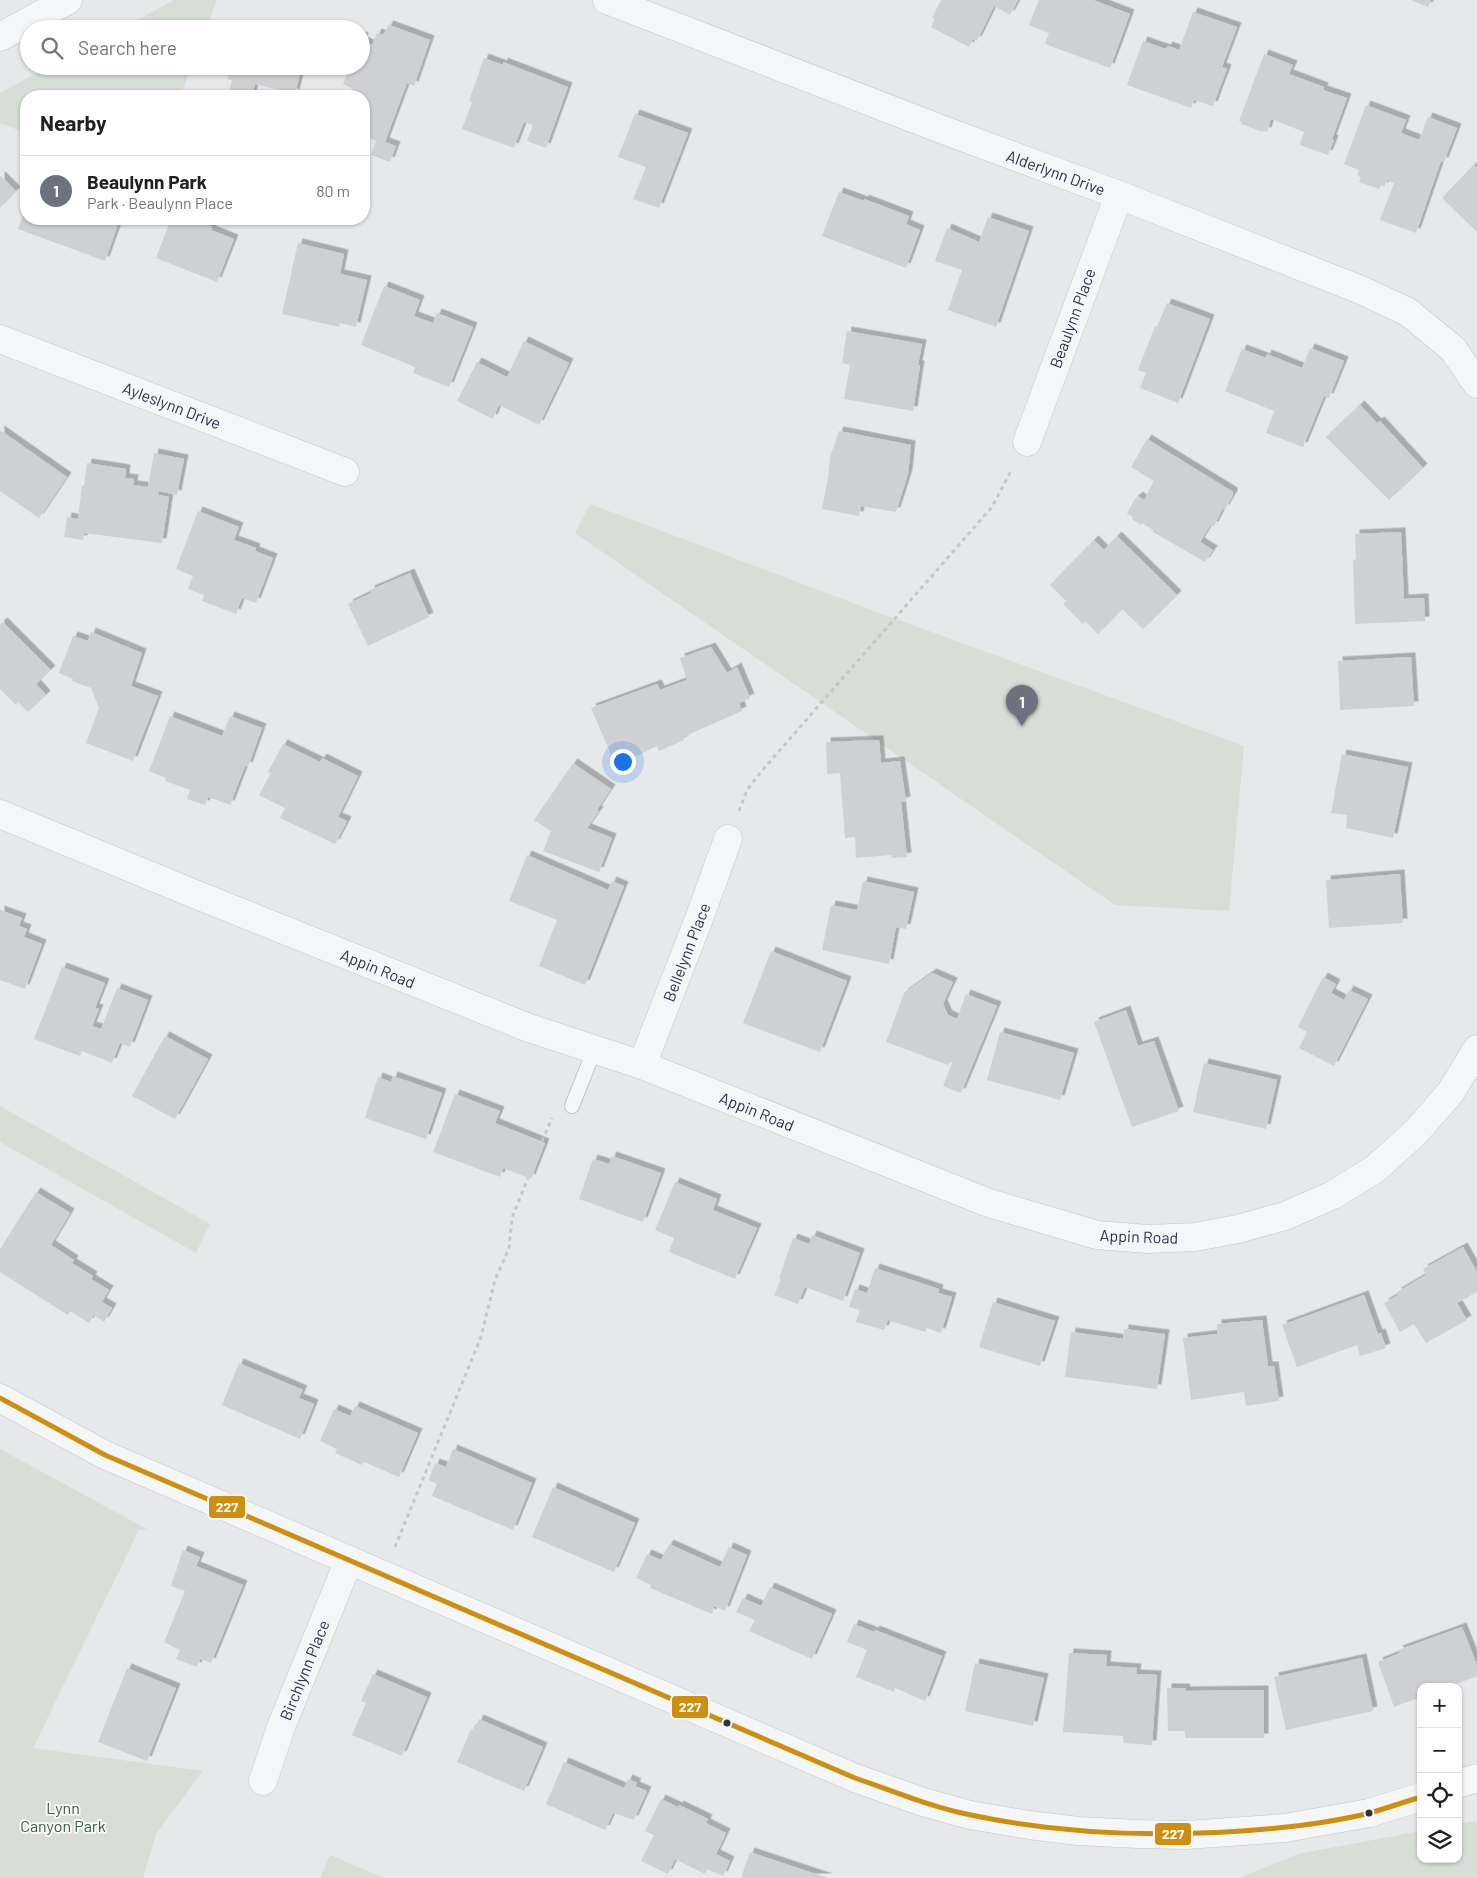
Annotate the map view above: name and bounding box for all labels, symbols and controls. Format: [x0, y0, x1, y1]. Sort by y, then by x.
search box [20, 20, 370, 75]
icon: search [38, 34, 66, 62]
text: Search here [78, 36, 177, 59]
text: Nearby [40, 110, 106, 135]
street label: Alderlynn Drive [1004, 145, 1108, 199]
text: Beaulynn Park [87, 170, 207, 193]
text: 1 [53, 181, 59, 200]
text: 80 m [316, 181, 350, 200]
text: Park · Beaulynn Place [87, 193, 233, 212]
street label: Beaulynn Place [1045, 265, 1099, 371]
street label: Ayleslynn Drive [120, 378, 224, 432]
pin: 1 [1006, 685, 1038, 726]
your location [610, 749, 636, 775]
street label: Bellelynn Place [658, 900, 714, 1004]
street label: Appin Road [338, 944, 418, 992]
street label: Appin Road [717, 1087, 797, 1135]
street label: Appin Road [1099, 1225, 1179, 1247]
line badge: 227 [208, 1495, 246, 1519]
text: 227 [216, 1498, 238, 1515]
street label: Birchlynn Place [275, 1617, 333, 1723]
map controls [1417, 1683, 1462, 1863]
button: + [1417, 1683, 1462, 1728]
line badge: 227 [671, 1695, 709, 1719]
text: 227 [679, 1698, 701, 1715]
unlabelled marker [722, 1718, 732, 1728]
button: − [1417, 1728, 1462, 1773]
button: locate [1417, 1773, 1462, 1818]
park label: Lynn Canyon Park [20, 1798, 106, 1835]
unlabelled marker [1364, 1808, 1374, 1818]
button: layers [1417, 1818, 1462, 1863]
line badge: 227 [1154, 1822, 1192, 1846]
text: 227 [1162, 1825, 1184, 1842]

